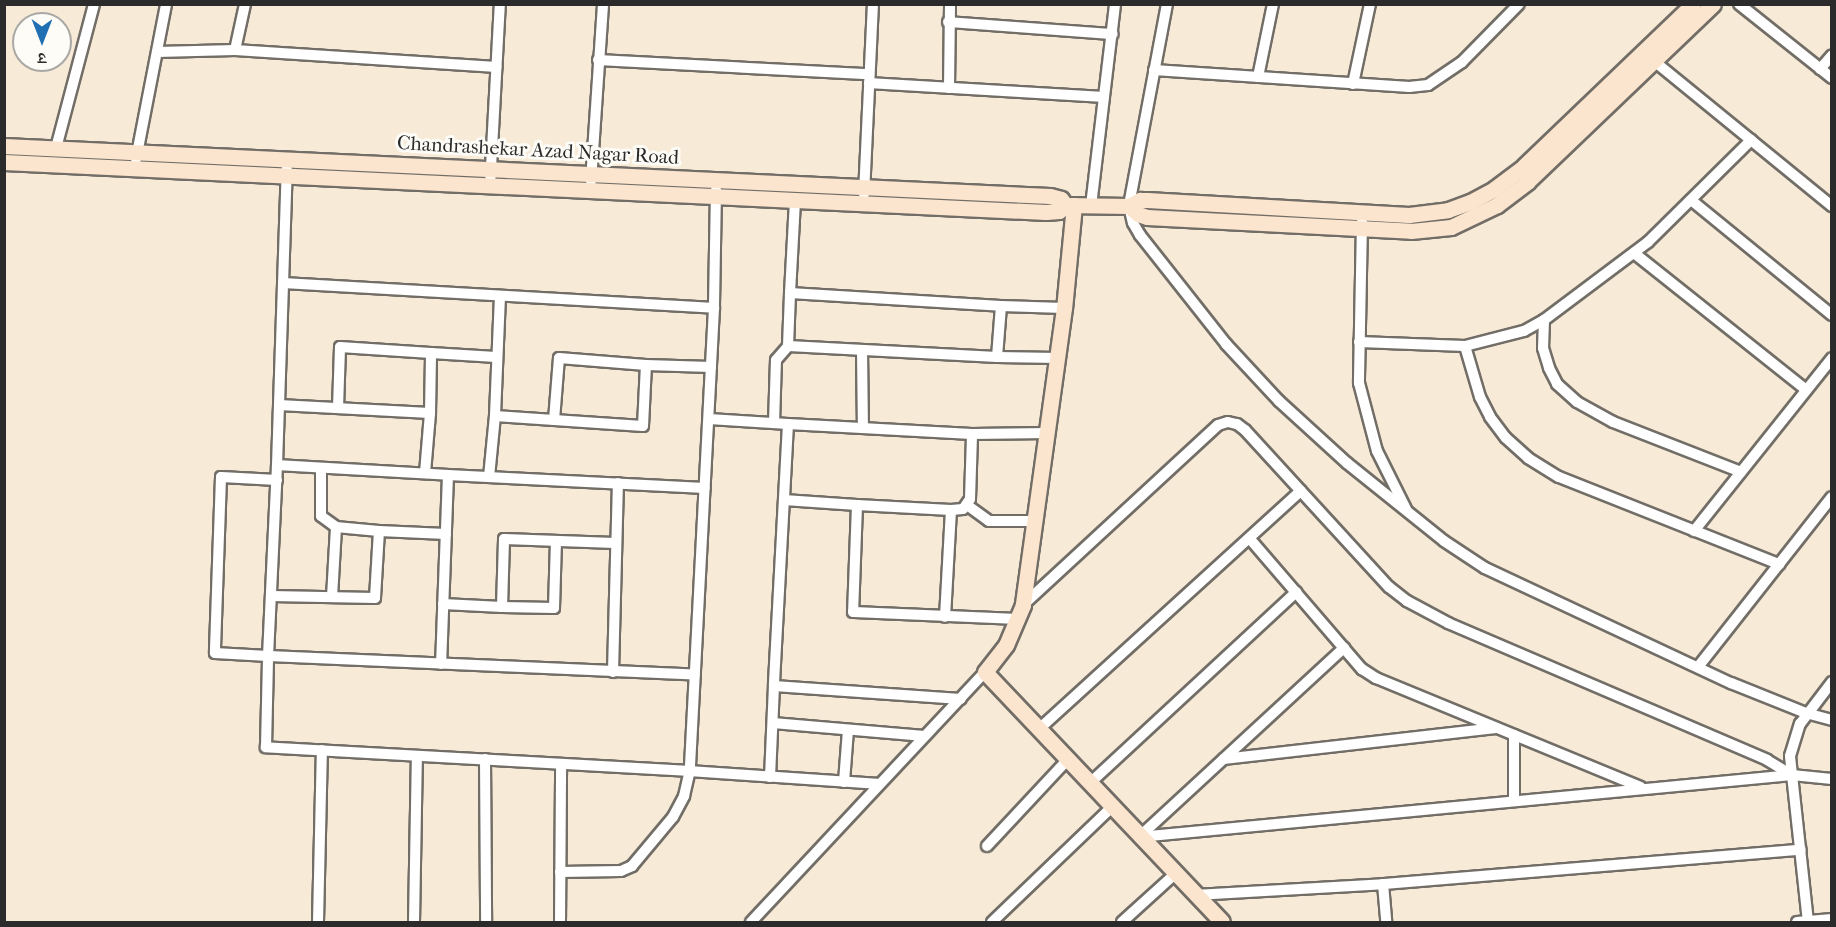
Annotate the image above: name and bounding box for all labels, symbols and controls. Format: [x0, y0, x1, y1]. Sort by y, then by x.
north arrow [12, 12, 72, 72]
text: उ [38, 49, 46, 68]
street label: Chandrashekar Azad Nagar Road [397, 131, 679, 169]

